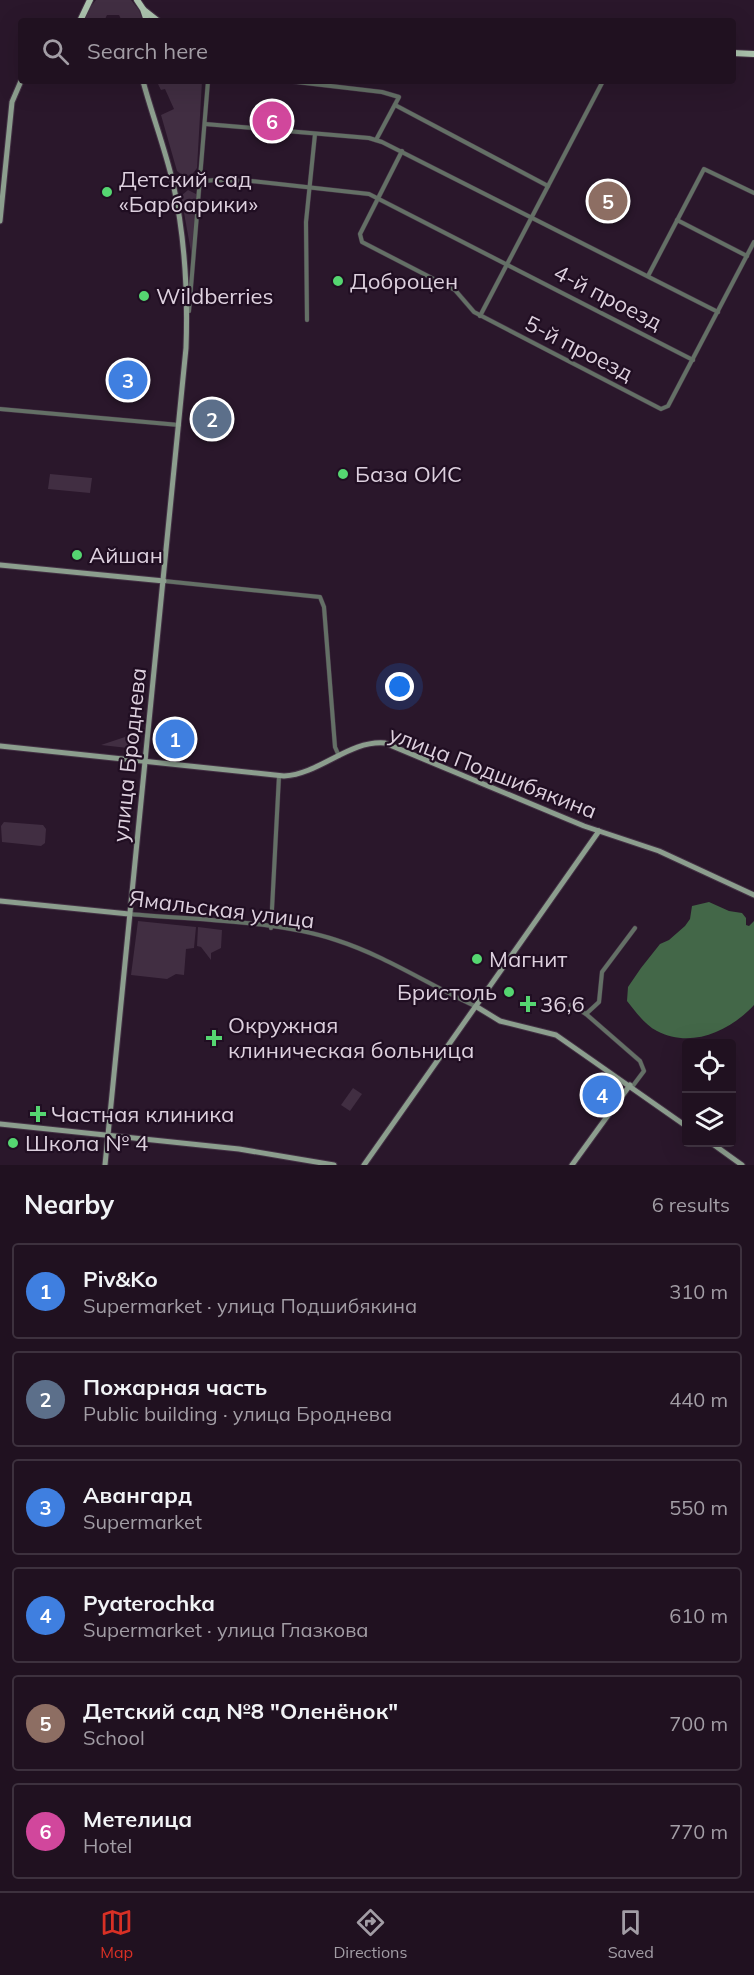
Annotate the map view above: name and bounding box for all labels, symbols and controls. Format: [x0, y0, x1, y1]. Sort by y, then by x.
search box [18, 18, 736, 84]
icon: search [39, 35, 72, 68]
text: Search here [87, 37, 208, 65]
pin: 6 [252, 98, 292, 144]
place label: Детский сад «Барбарики» [119, 165, 258, 218]
pin: 5 [588, 178, 628, 224]
marker: Детский сад «Барбарики» [100, 185, 114, 199]
street label: 4-й проезд [549, 258, 667, 336]
place label: Доброцен [350, 267, 458, 295]
marker: Доброцен [331, 274, 345, 288]
place label: Wildberries [156, 282, 273, 310]
marker: Wildberries [137, 289, 151, 303]
street label: 5-й проезд [520, 309, 638, 387]
pin: 3 [108, 358, 148, 403]
pin: 2 [192, 396, 232, 442]
place label: База ОИС [355, 460, 462, 488]
marker: База ОИС [336, 467, 350, 481]
place label: Айшан [89, 541, 163, 569]
marker: Айшан [70, 548, 84, 562]
street label: улица Броднева [106, 666, 152, 844]
your location [385, 672, 414, 701]
pin: 1 [156, 716, 195, 762]
street label: улица Подшибякина [385, 719, 601, 825]
street label: Ямальская улица [128, 884, 316, 934]
place label: Магнит [489, 945, 567, 973]
marker: Магнит [470, 952, 484, 966]
place label: Бристоль [397, 978, 497, 1006]
marker: Бристоль [502, 985, 516, 999]
place label: 36,6 [540, 990, 585, 1018]
marker: 36,6 [521, 997, 535, 1011]
place label: Окружная клиническая больница [228, 1011, 474, 1064]
marker: Окружная клиническая больница [205, 1029, 223, 1047]
map controls [682, 1039, 736, 1147]
button: locate [682, 1039, 736, 1093]
pin: 4 [582, 1072, 622, 1118]
button: layers [682, 1093, 736, 1147]
place label: Частная клиника [51, 1100, 235, 1128]
marker: Частная клиника [29, 1105, 47, 1123]
place label: Школа № 4 [25, 1129, 148, 1157]
marker: Школа № 4 [6, 1136, 20, 1150]
text: Nearby [24, 1188, 114, 1221]
text: 6 results [652, 1192, 730, 1217]
text: Piv&Ko [83, 1265, 158, 1293]
text: 1 [40, 1279, 52, 1304]
text: 310 m [669, 1279, 728, 1304]
text: Supermarket · улица Подшибякина [83, 1293, 417, 1318]
text: Пожарная часть [83, 1373, 267, 1401]
text: 2 [40, 1387, 52, 1412]
text: 440 m [669, 1387, 728, 1412]
text: Public building · улица Броднева [83, 1401, 392, 1426]
text: Авангард [83, 1481, 192, 1509]
text: 3 [40, 1495, 52, 1520]
text: 550 m [669, 1495, 728, 1520]
text: Supermarket [83, 1509, 202, 1534]
text: Pyaterochka [83, 1589, 215, 1617]
text: 4 [40, 1603, 52, 1628]
text: 610 m [669, 1603, 728, 1628]
text: Supermarket · улица Глазкова [83, 1617, 369, 1642]
text: Детский сад №8 "Оленёнок" [83, 1697, 398, 1725]
text: 5 [40, 1711, 52, 1736]
text: 700 m [669, 1711, 728, 1736]
text: School [83, 1725, 145, 1750]
text: Метелица [83, 1805, 192, 1833]
text: 6 [40, 1819, 52, 1844]
text: 770 m [669, 1819, 728, 1844]
text: Hotel [83, 1833, 132, 1858]
tab: Map [100, 1906, 133, 1962]
tab: Directions [333, 1906, 407, 1962]
tab: Saved [608, 1906, 654, 1962]

